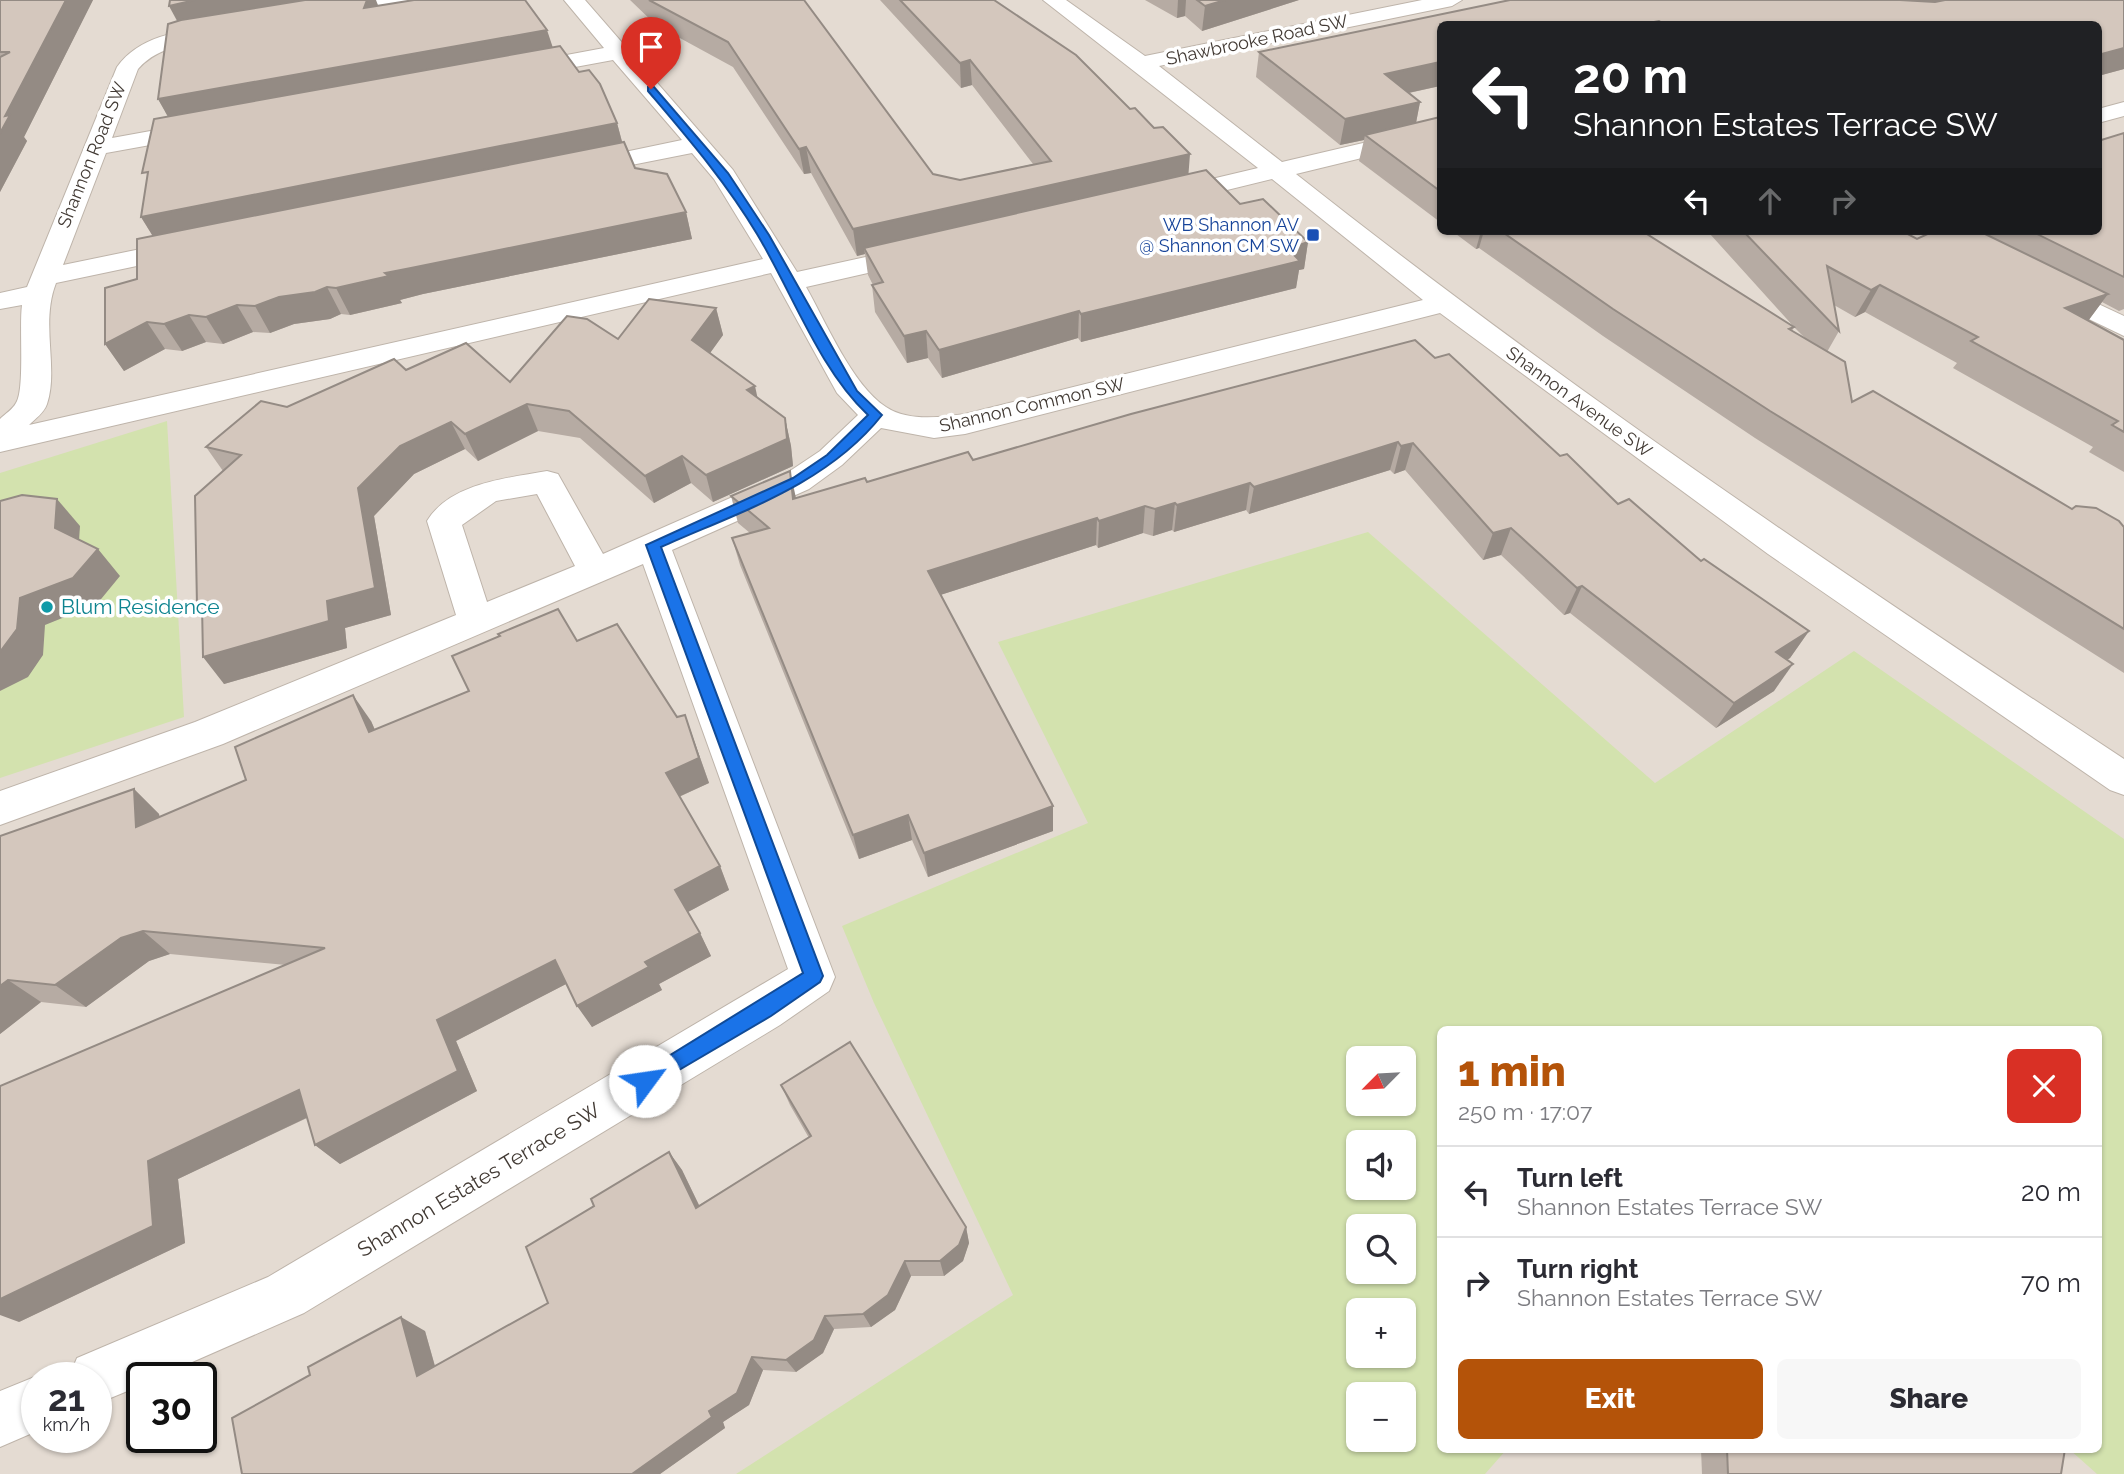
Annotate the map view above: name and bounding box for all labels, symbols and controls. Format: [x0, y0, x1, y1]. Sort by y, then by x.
street label: Shawbrooke Road SW [1164, 10, 1350, 69]
pin [621, 17, 681, 89]
icon: arrive [632, 28, 670, 66]
text: 20 m [1573, 47, 1688, 104]
icon: left [1458, 49, 1549, 140]
street label: Shannon Road SW [53, 79, 130, 231]
text: Shannon Estates Terrace SW [1573, 106, 1998, 143]
icon: left [1678, 182, 1716, 220]
icon: ahead [1751, 182, 1789, 220]
icon: right [1824, 182, 1862, 220]
place label: WB Shannon AV @ Shannon CM SW [1139, 214, 1299, 256]
marker: WB Shannon AV @ Shannon CM SW [1305, 227, 1321, 243]
street label: Shannon Avenue SW [1502, 342, 1656, 462]
street label: Shannon Common SW [937, 373, 1127, 436]
place label: Blum Residence [61, 594, 220, 619]
marker: Blum Residence [39, 599, 55, 615]
position arrow [608, 1044, 682, 1118]
north arrow [1346, 1046, 1416, 1116]
map controls [1346, 1046, 1416, 1452]
text: 1 min [1458, 1047, 1566, 1096]
button: close [2007, 1049, 2081, 1123]
street label: Shannon Estates Terrace SW [353, 1097, 605, 1262]
text: 250 m · 17:07 [1458, 1098, 1592, 1125]
button: sound [1346, 1130, 1416, 1200]
text: Turn left [1517, 1163, 1623, 1193]
icon: left [1458, 1173, 1496, 1211]
text: 20 m [2021, 1177, 2081, 1207]
text: Shannon Estates Terrace SW [1517, 1193, 1822, 1220]
button: search [1346, 1214, 1416, 1284]
text: Turn right [1517, 1254, 1638, 1284]
icon: right [1458, 1264, 1496, 1302]
text: 70 m [2021, 1268, 2081, 1298]
text: Shannon Estates Terrace SW [1517, 1284, 1822, 1311]
button: + [1346, 1298, 1416, 1368]
button: Exit [1458, 1359, 1763, 1439]
button: Share [1777, 1359, 2081, 1439]
speed limit sign: 30 [126, 1362, 217, 1453]
text: 21 [48, 1378, 85, 1419]
button: − [1346, 1382, 1416, 1452]
text: km/h [43, 1414, 90, 1435]

